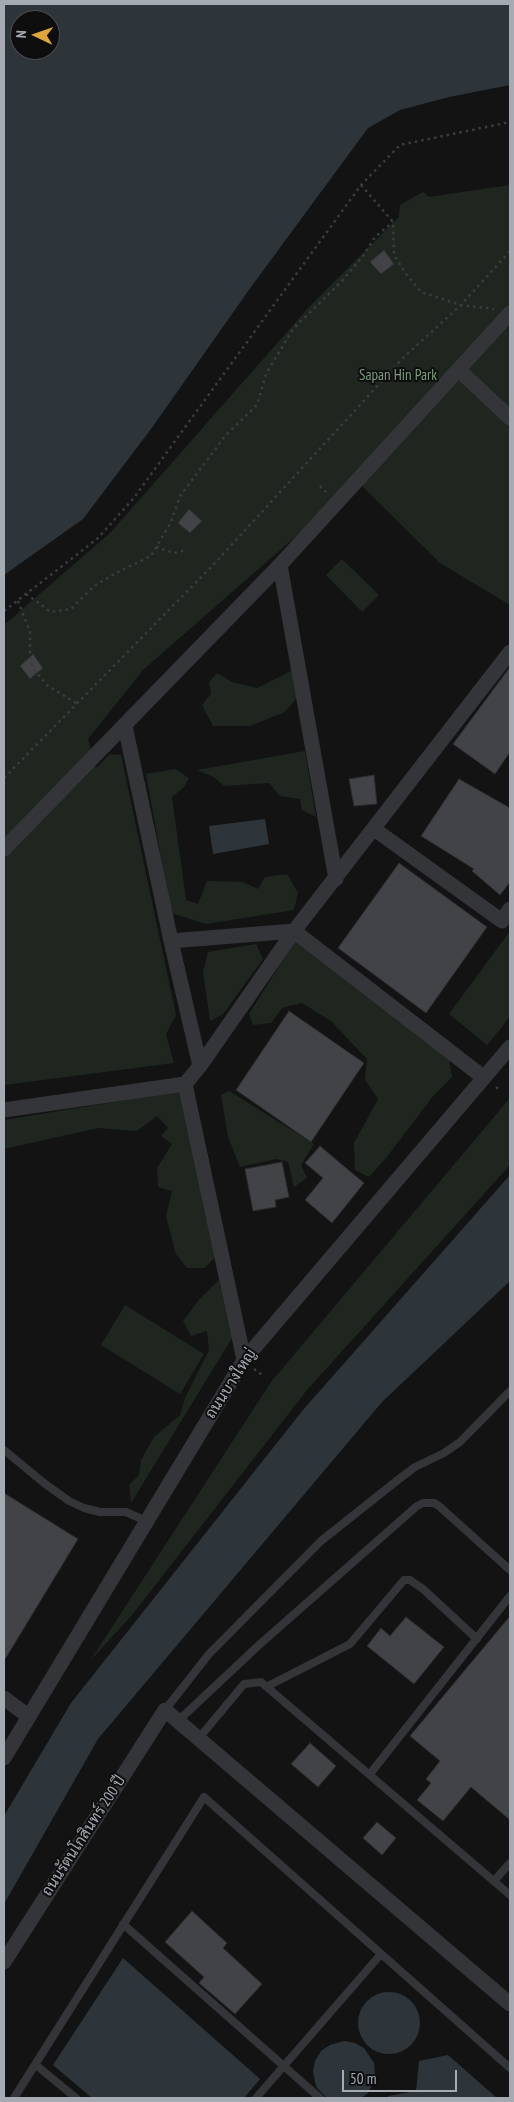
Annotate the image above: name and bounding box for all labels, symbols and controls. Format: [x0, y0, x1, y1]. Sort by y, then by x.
north arrow [10, 10, 60, 60]
text: N [12, 30, 30, 39]
park label: Sapan Hin Park [359, 367, 437, 385]
street label: ถนนบางใหญ่ [202, 1346, 260, 1422]
street label: ถนนรัตนโกสินทร์ 200 ปี [38, 1772, 130, 1900]
scale bar [344, 2060, 459, 2092]
text: 50 m [350, 2069, 376, 2088]

